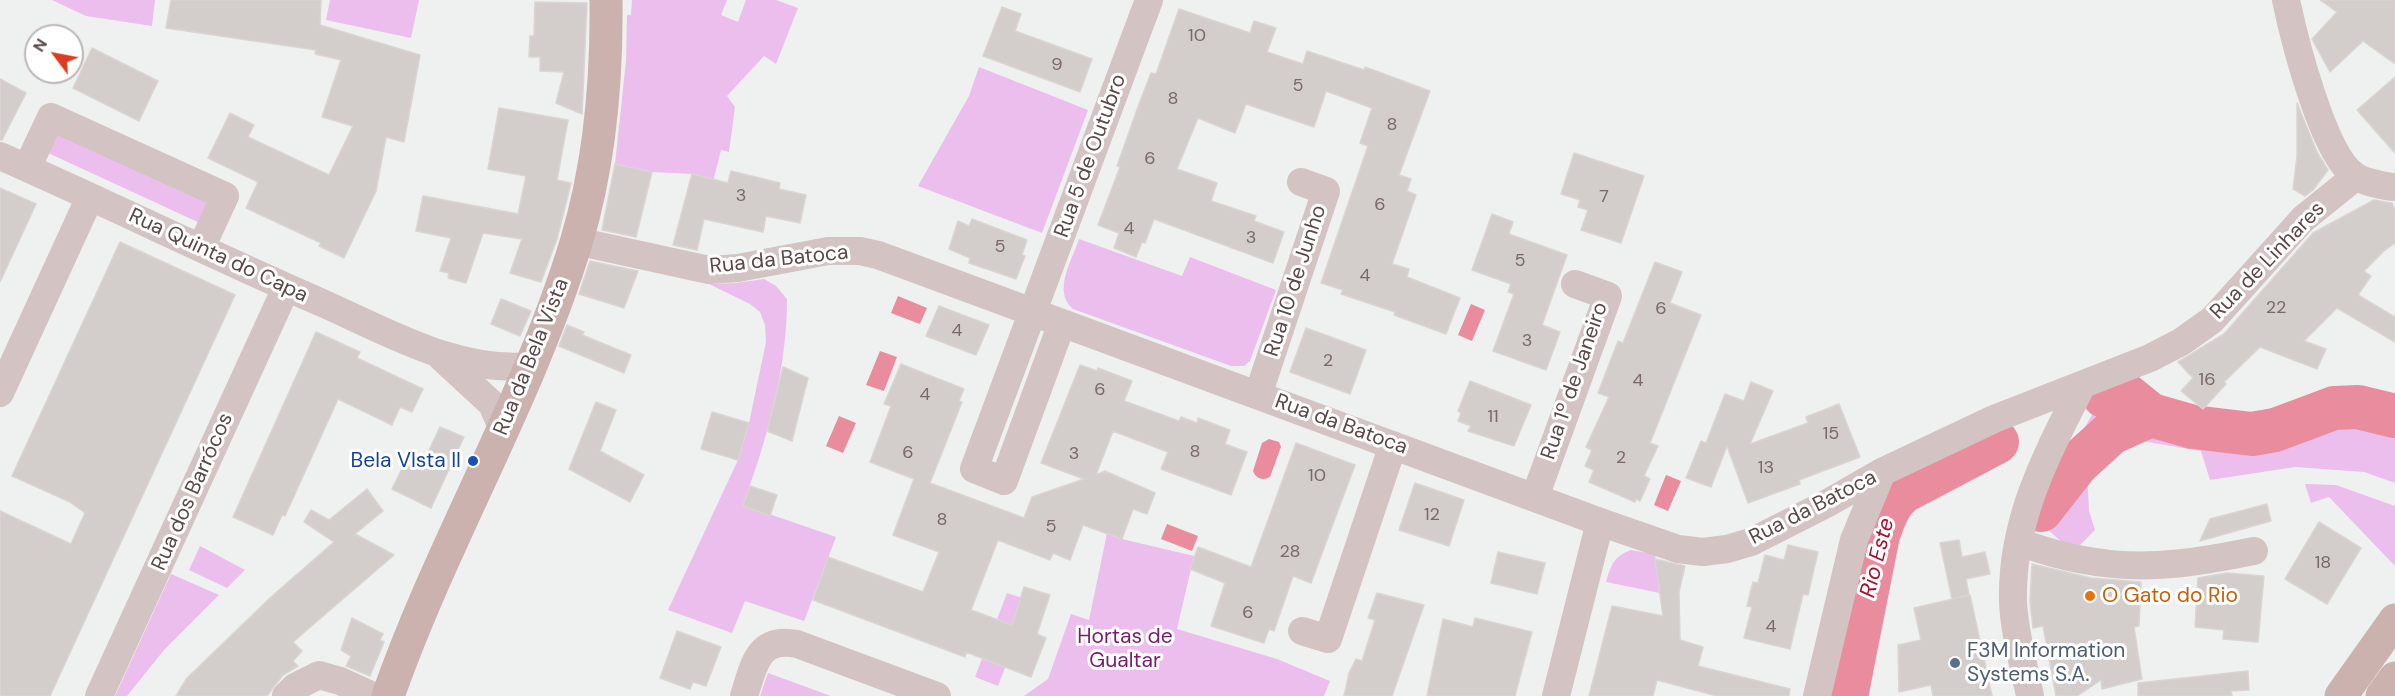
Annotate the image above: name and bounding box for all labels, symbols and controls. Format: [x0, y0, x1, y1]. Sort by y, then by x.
north arrow [24, 24, 84, 84]
house number: 10 [1188, 25, 1206, 47]
text: N [28, 35, 52, 56]
house number: 9 [1051, 54, 1063, 76]
street label: Rua 5 de Outubro [1050, 71, 1132, 241]
house number: 5 [1293, 75, 1303, 97]
house number: 8 [1168, 88, 1178, 110]
house number: 8 [1387, 114, 1397, 136]
house number: 6 [1144, 148, 1156, 170]
house number: 3 [736, 185, 746, 207]
house number: 7 [1599, 186, 1609, 208]
house number: 6 [1374, 194, 1386, 216]
street label: Rua de Linhares [2206, 197, 2330, 325]
street label: Rua 10 de Junho [1260, 202, 1332, 360]
street label: Rua Quinta do Capa [125, 204, 311, 308]
house number: 4 [1124, 218, 1134, 240]
house number: 3 [1246, 227, 1256, 249]
house number: 5 [995, 236, 1005, 258]
street label: Rua da Batoca [708, 240, 850, 280]
house number: 5 [1515, 250, 1525, 272]
house number: 4 [1360, 265, 1370, 287]
street label: Rua da Bela Vista [489, 275, 575, 439]
house number: 22 [2266, 297, 2286, 319]
house number: 6 [1655, 298, 1667, 320]
street label: Rua 1º de Janeiro [1536, 299, 1614, 463]
house number: 4 [952, 320, 962, 342]
house number: 3 [1522, 330, 1532, 352]
house number: 2 [1323, 350, 1333, 372]
house number: 16 [2199, 369, 2215, 391]
house number: 4 [1633, 370, 1643, 392]
house number: 6 [1094, 379, 1106, 401]
house number: 4 [920, 384, 930, 406]
street label: Rua da Batoca [1271, 389, 1411, 461]
house number: 11 [1487, 406, 1499, 428]
street label: Rua dos Barrócos [147, 409, 239, 575]
house number: 15 [1823, 423, 1839, 445]
house number: 8 [1190, 441, 1200, 463]
house number: 6 [902, 442, 914, 464]
house number: 3 [1069, 443, 1079, 465]
house number: 2 [1616, 447, 1626, 469]
place label: Bela VIsta II [351, 448, 461, 474]
marker: Bela VIsta II [466, 454, 480, 468]
house number: 13 [1758, 457, 1774, 479]
house number: 10 [1308, 465, 1326, 487]
street label: Rua da Batoca [1745, 465, 1881, 551]
house number: 12 [1424, 504, 1440, 526]
house number: 8 [937, 509, 947, 531]
water label: Rio Este [1855, 515, 1901, 601]
house number: 5 [1046, 516, 1056, 538]
house number: 28 [1279, 541, 1301, 563]
house number: 18 [2315, 552, 2331, 574]
place label: O Gato do Rio [2102, 583, 2238, 609]
marker: O Gato do Rio [2083, 589, 2097, 603]
house number: 6 [1242, 602, 1254, 624]
house number: 4 [1766, 616, 1776, 638]
park label: Hortas de Gualtar [1077, 624, 1173, 674]
place label: F3M Information Systems S.A. [1967, 638, 2125, 688]
marker: F3M Information Systems S.A. [1948, 656, 1962, 670]

